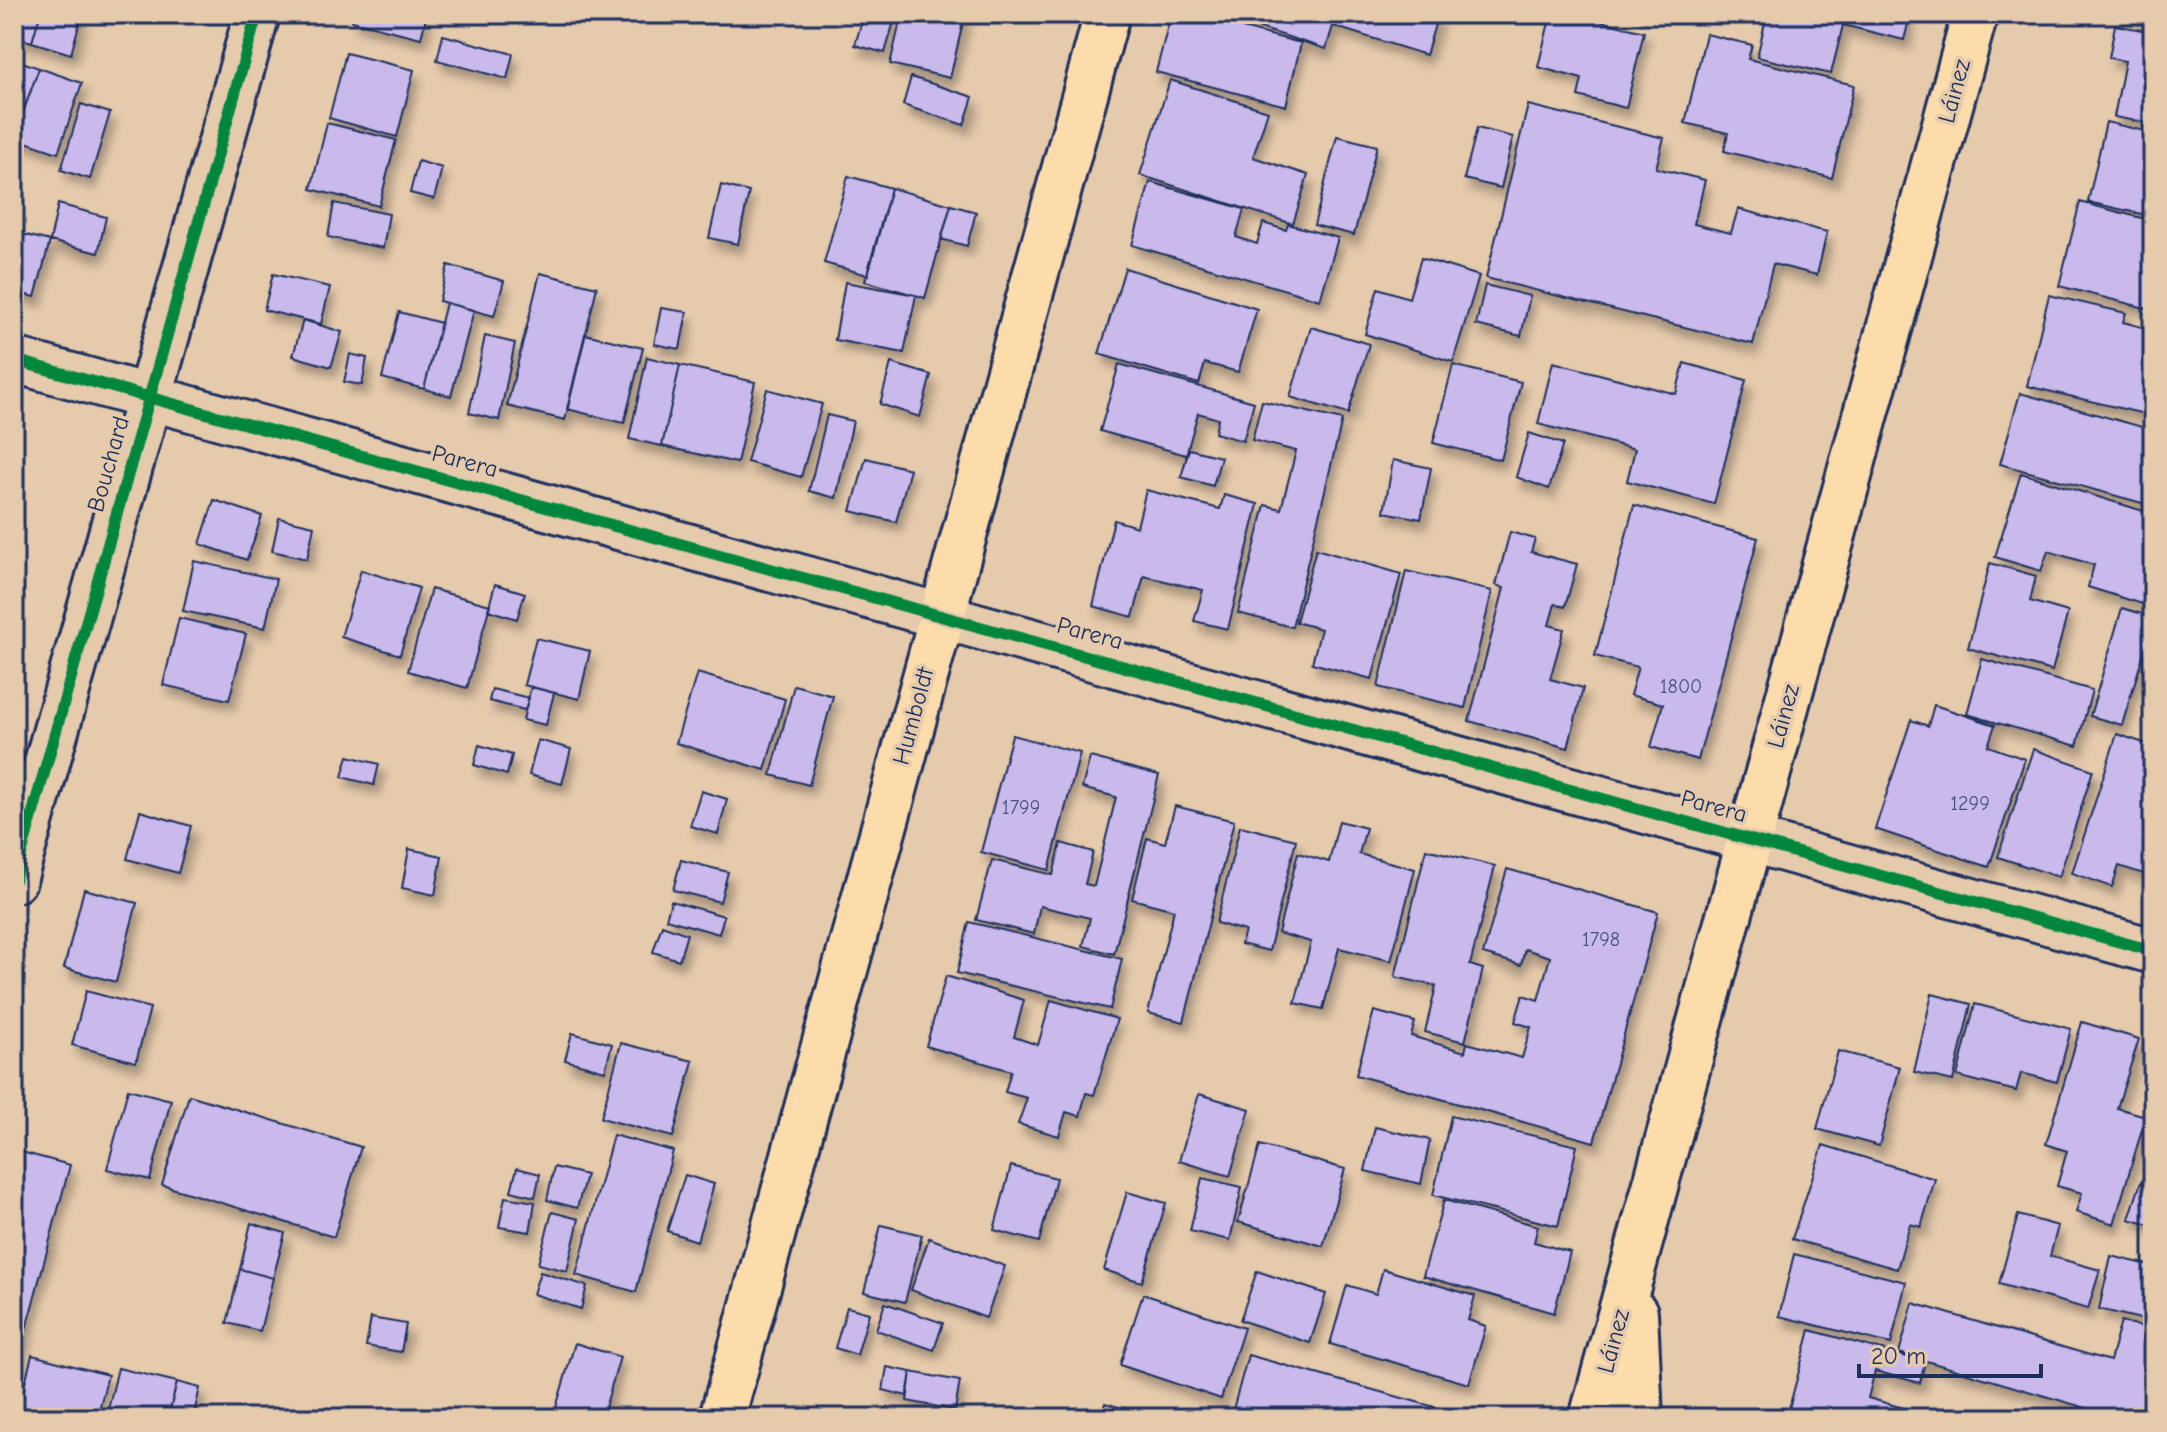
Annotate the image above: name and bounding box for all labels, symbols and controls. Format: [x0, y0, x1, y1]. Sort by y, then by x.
street label: Láinez [1932, 55, 1976, 126]
street label: Bouchard [81, 413, 135, 515]
street label: Parera [429, 439, 501, 483]
street label: Parera [1054, 611, 1126, 655]
street label: Humboldt [887, 663, 940, 768]
house number: 1800 [1660, 675, 1702, 698]
street label: Láinez [1761, 680, 1805, 751]
street label: Parera [1678, 784, 1750, 828]
house number: 1299 [1950, 792, 1990, 815]
house number: 1799 [1002, 796, 1040, 819]
house number: 1798 [1582, 928, 1620, 951]
street label: Láinez [1591, 1305, 1635, 1376]
scale bar [1859, 1328, 2041, 1378]
text: 20 m [1871, 1342, 1926, 1370]

